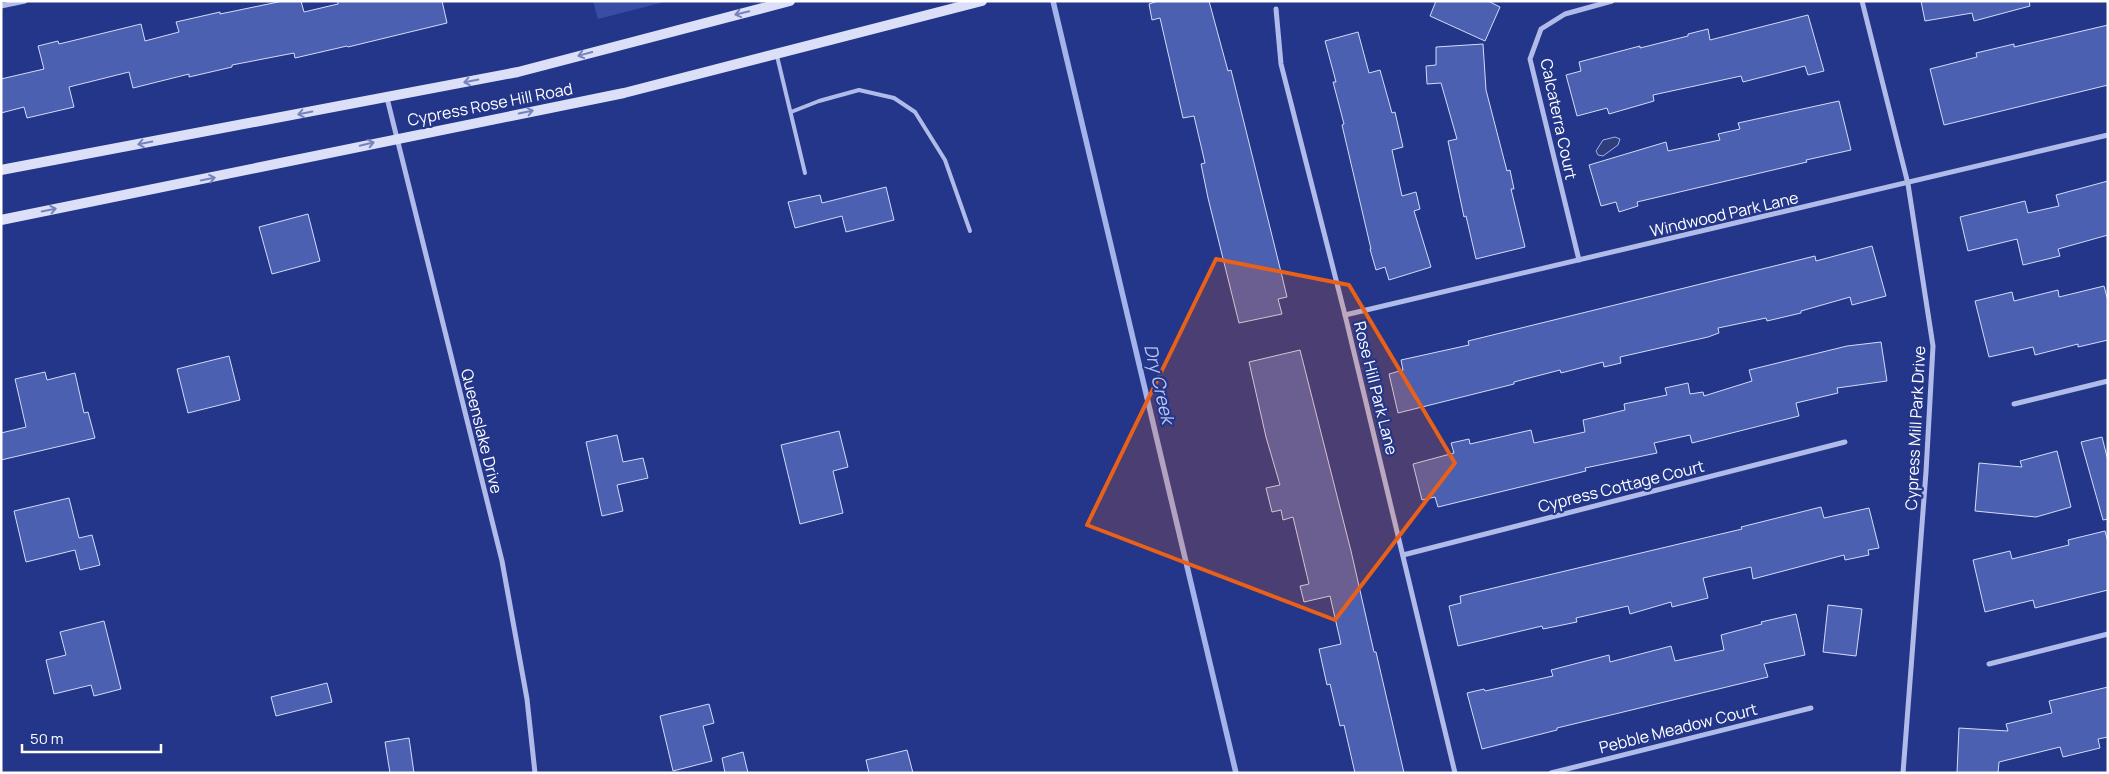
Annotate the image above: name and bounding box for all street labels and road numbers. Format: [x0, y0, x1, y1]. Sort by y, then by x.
street label: Calcaterra Court [1535, 57, 1583, 181]
street label: Cypress Rose Hill Road [405, 77, 575, 131]
street label: Windwood Park Lane [1648, 186, 1800, 242]
street label: Rose Hill Park Lane [1349, 319, 1403, 457]
street label: Cypress Mill Park Drive [1900, 345, 1930, 511]
street label: Queenslake Drive [456, 366, 508, 496]
street label: Cypress Cottage Court [1536, 455, 1706, 517]
street label: Pebble Meadow Court [1597, 698, 1759, 758]

